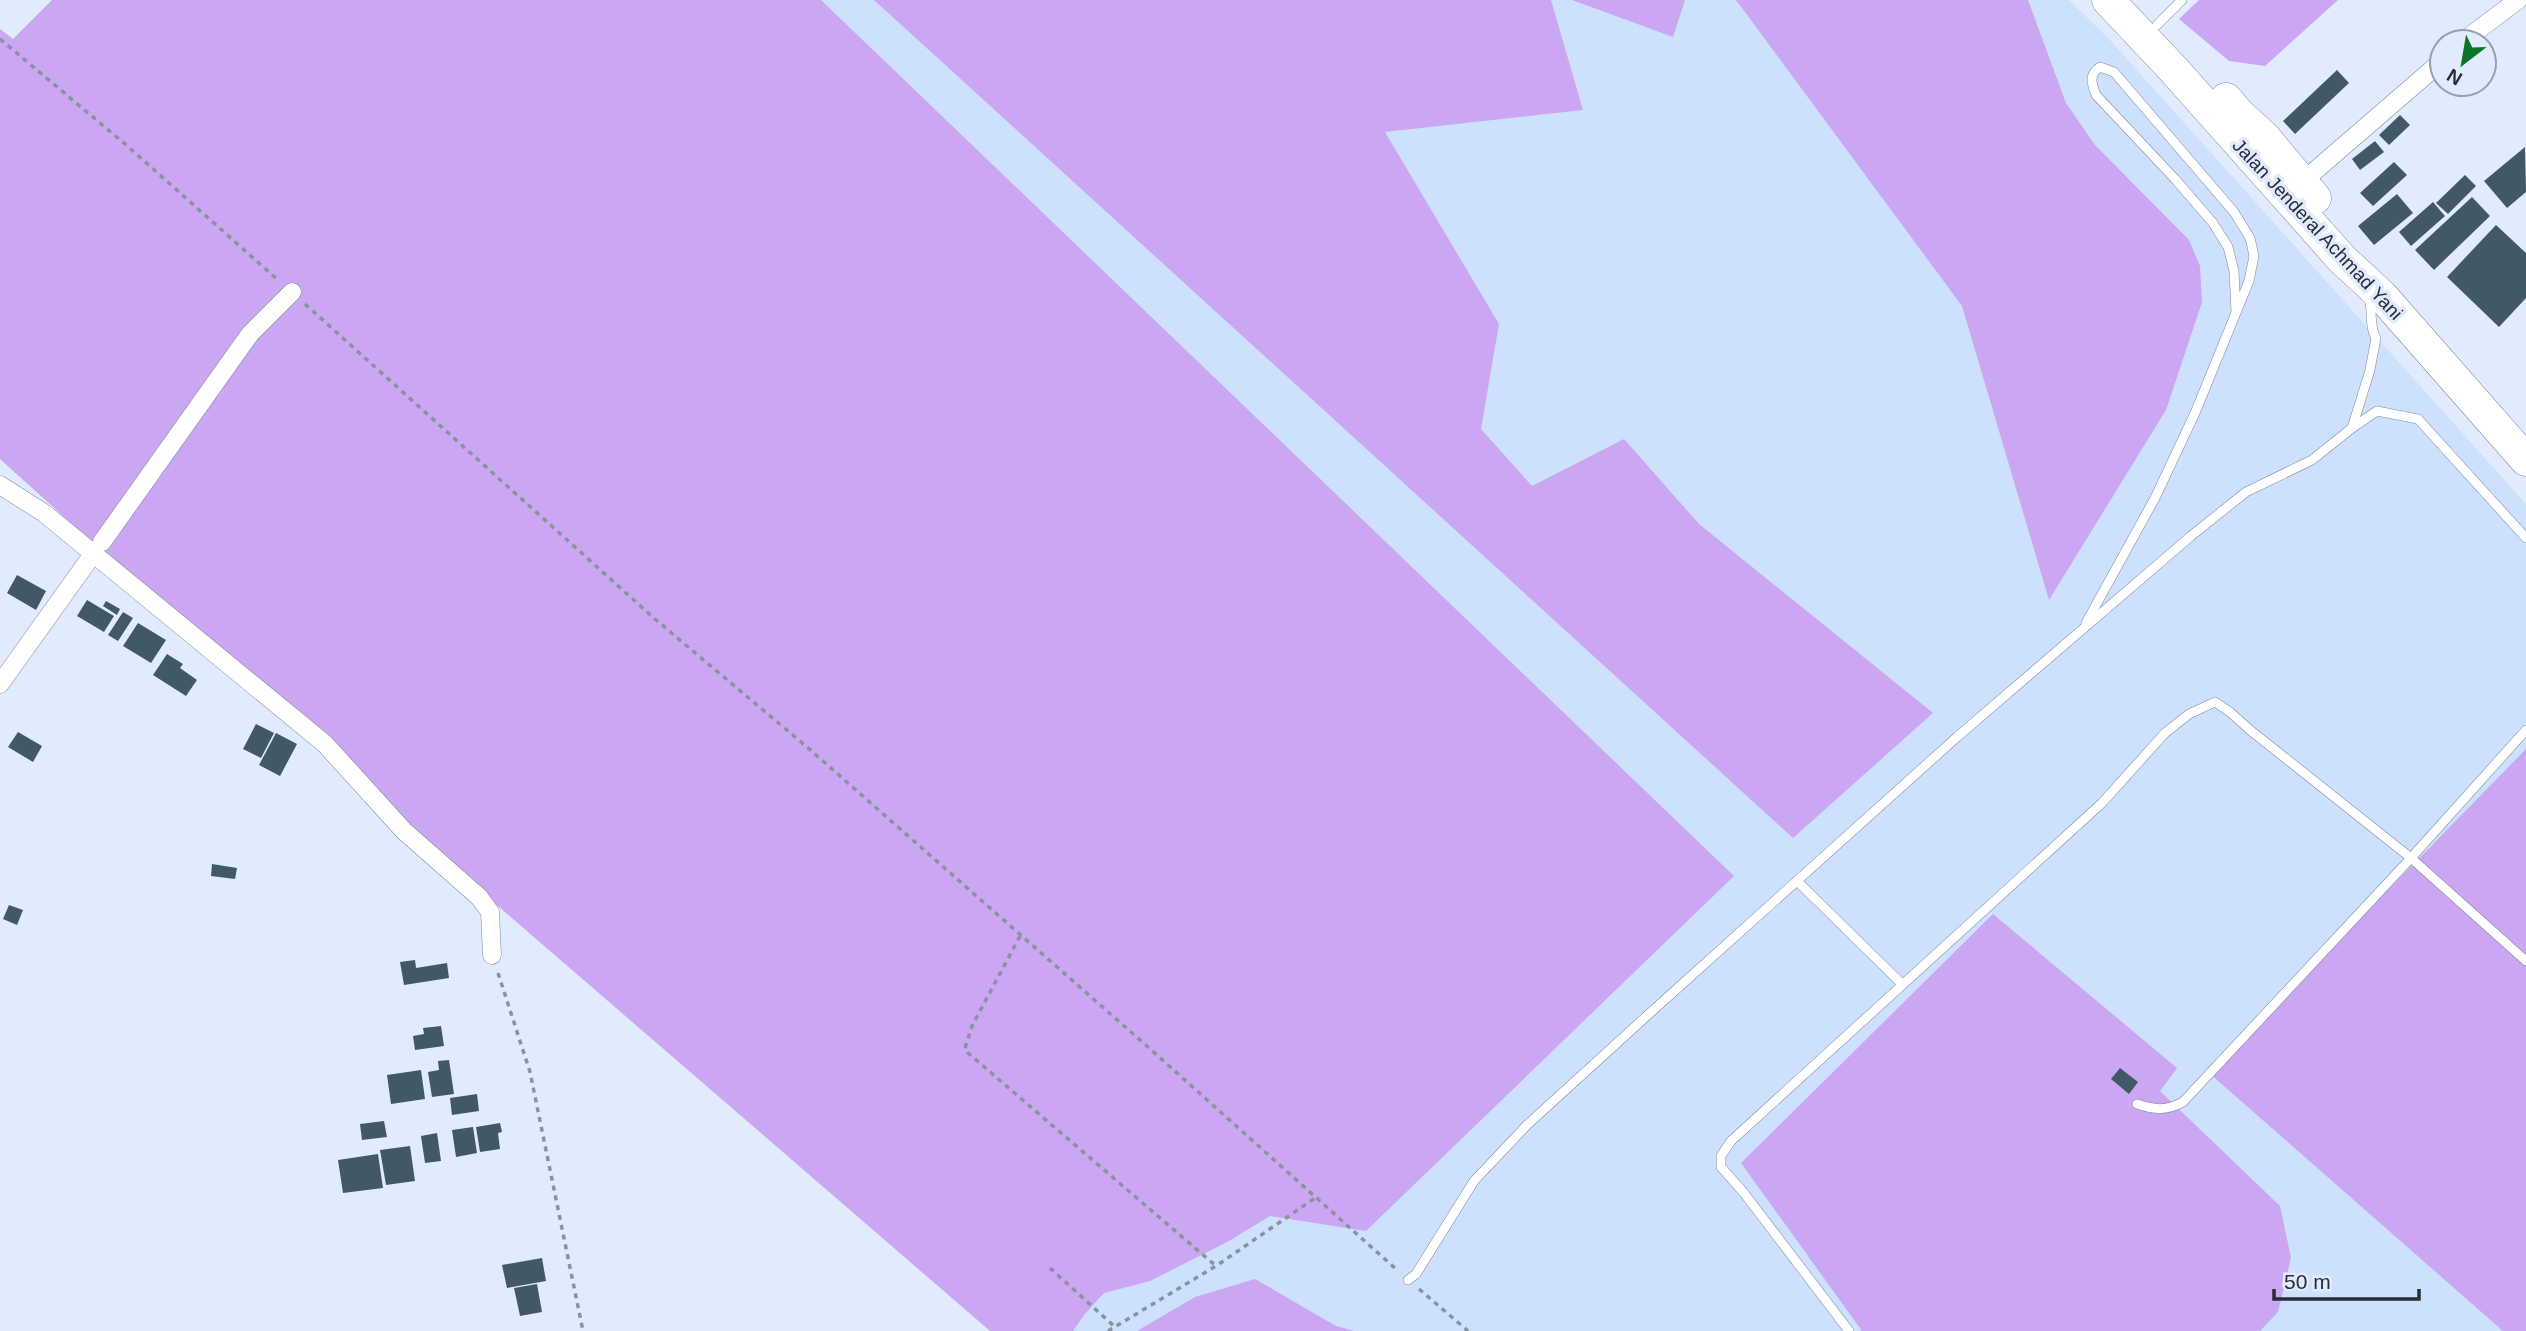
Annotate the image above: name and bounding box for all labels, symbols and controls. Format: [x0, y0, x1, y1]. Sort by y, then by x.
north arrow [2428, 28, 2498, 98]
text: N [2443, 65, 2466, 90]
street label: Jalan Jenderal Achmad Yani [2228, 135, 2407, 324]
scale bar [2274, 1258, 2419, 1302]
text: 50 m [2284, 1270, 2331, 1293]

